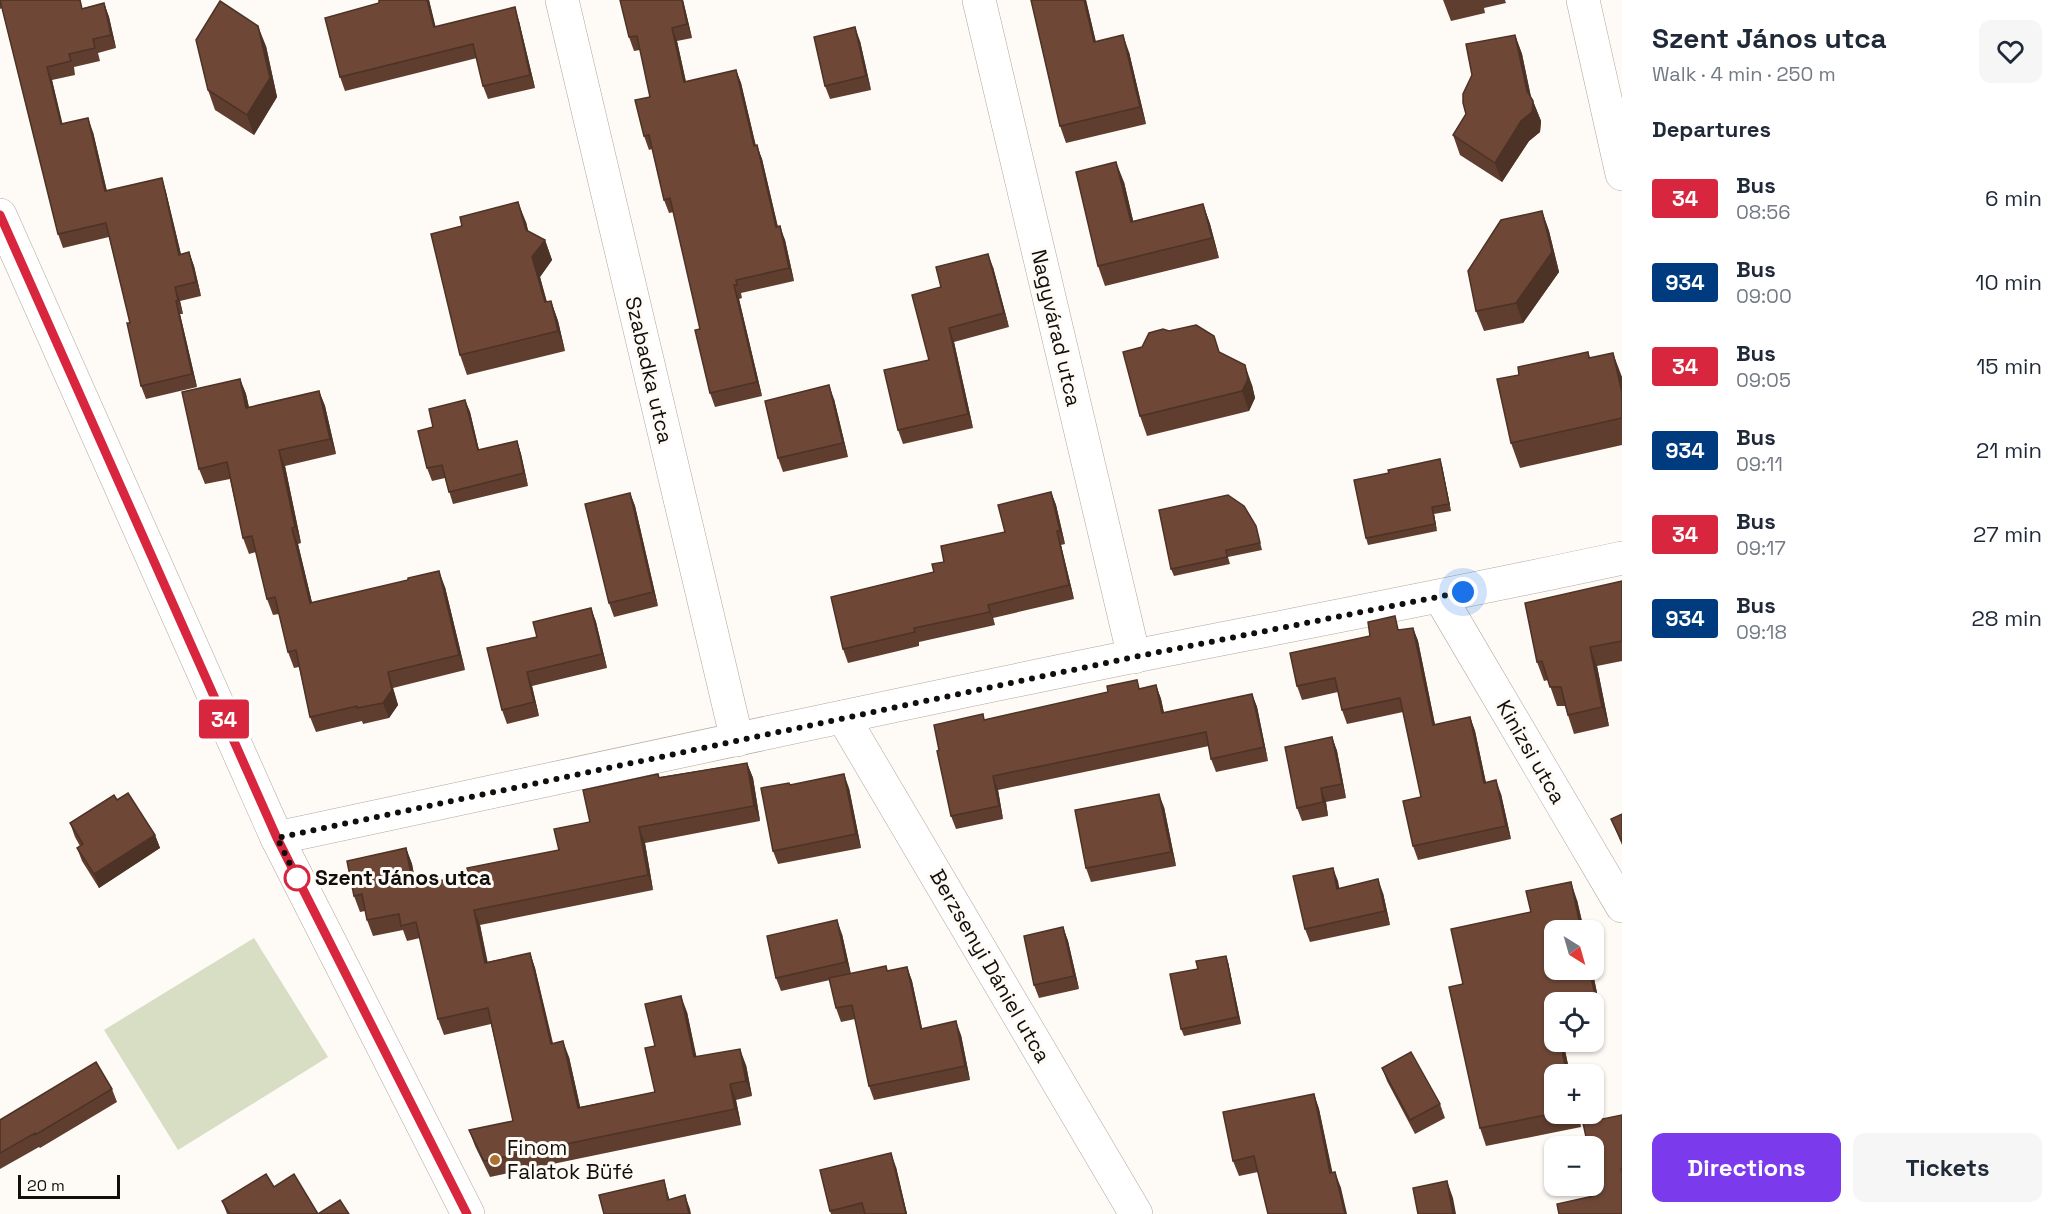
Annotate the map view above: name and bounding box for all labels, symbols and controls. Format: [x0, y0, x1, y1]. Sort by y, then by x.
text: Szent János utca [1652, 20, 1887, 56]
button: heart [1979, 20, 2042, 83]
text: Walk · 4 min · 250 m [1652, 61, 1836, 87]
text: Departures [1652, 115, 1771, 143]
text: Bus [1736, 171, 1776, 199]
text: 6 min [1985, 184, 2042, 212]
text: 34 [1672, 185, 1698, 212]
text: 08:56 [1736, 199, 1791, 225]
street label: Nagyvárad utca [1025, 247, 1088, 409]
text: Bus [1736, 255, 1776, 283]
text: 10 min [1975, 268, 2042, 296]
text: 934 [1665, 269, 1705, 296]
text: 09:00 [1736, 283, 1792, 309]
street label: Szabadka utca [619, 294, 680, 446]
text: Bus [1736, 339, 1776, 367]
text: 15 min [1976, 352, 2042, 380]
text: 34 [1672, 353, 1698, 380]
text: 09:05 [1736, 367, 1791, 393]
text: Bus [1736, 423, 1776, 451]
text: 21 min [1976, 436, 2042, 464]
text: 934 [1665, 437, 1705, 464]
text: 09:11 [1736, 451, 1783, 477]
text: Bus [1736, 507, 1776, 535]
text: 27 min [1973, 520, 2042, 548]
text: 34 [1672, 521, 1698, 548]
text: 09:17 [1736, 535, 1786, 561]
your location [1448, 577, 1478, 607]
text: Bus [1736, 591, 1776, 619]
text: 28 min [1972, 604, 2042, 632]
text: 934 [1665, 605, 1705, 632]
text: 09:18 [1736, 619, 1787, 645]
street label: Kinizsi utca [1491, 695, 1572, 808]
line badge: 34 [197, 700, 251, 738]
text: 34 [211, 706, 237, 733]
place label: Szent János utca [315, 864, 491, 891]
street label: Berzsenyi Dániel utca [924, 864, 1057, 1067]
marker: Szent János utca [284, 865, 310, 891]
north arrow [1544, 920, 1604, 980]
map controls [1544, 920, 1604, 1196]
button: locate [1544, 992, 1604, 1052]
button: + [1544, 1064, 1604, 1124]
button: Directions [1652, 1133, 1841, 1202]
button: Tickets [1853, 1133, 2042, 1202]
place label: Finom Falatok Büfé [507, 1134, 634, 1185]
button: − [1544, 1136, 1604, 1196]
marker: Finom Falatok Büfé [488, 1153, 502, 1167]
scale bar [18, 1172, 120, 1200]
text: 20 m [27, 1175, 65, 1196]

